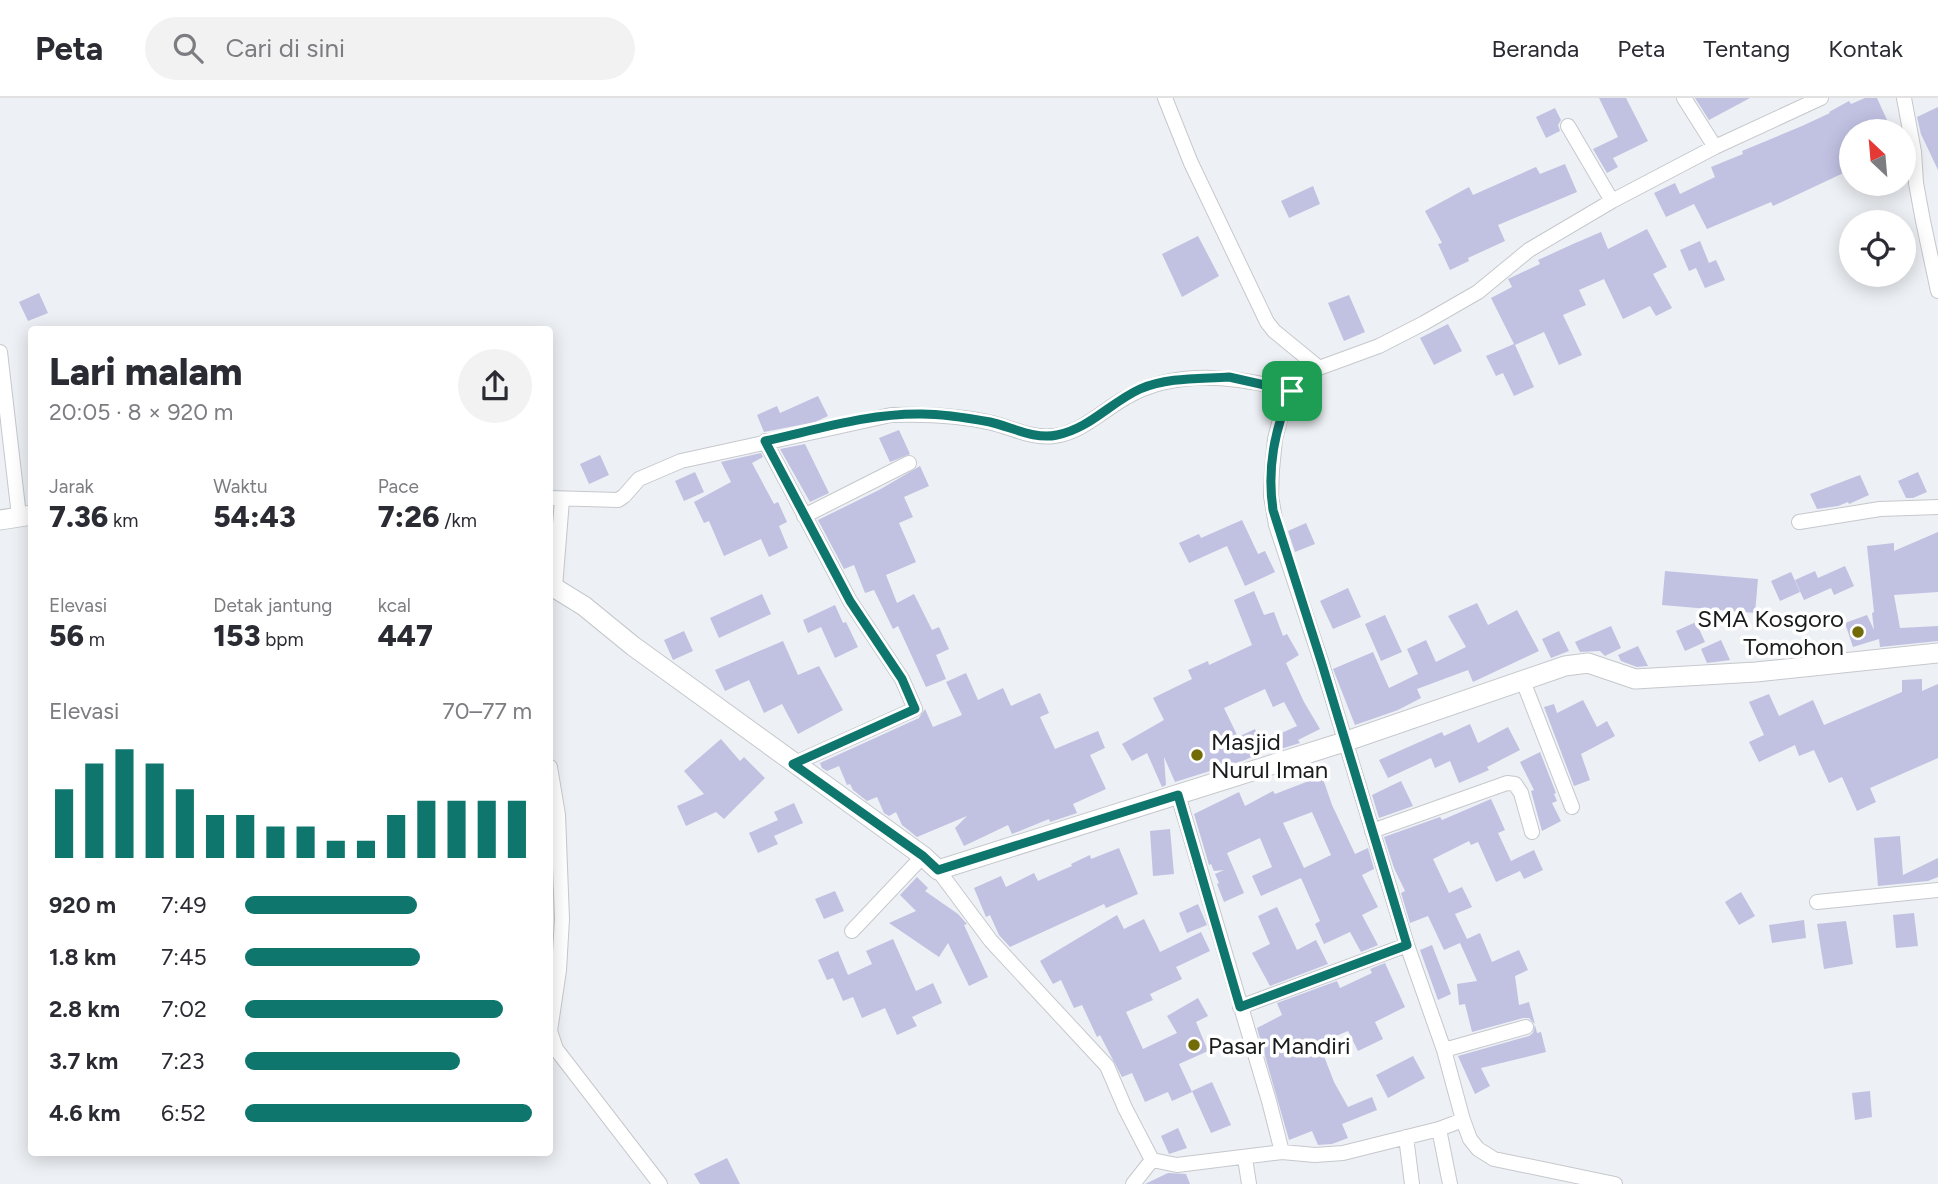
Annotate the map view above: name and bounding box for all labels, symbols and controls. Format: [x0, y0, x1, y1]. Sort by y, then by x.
search box [145, 17, 635, 80]
text: Peta [35, 29, 103, 68]
icon: search [169, 29, 207, 67]
text: Cari di sini [225, 32, 345, 64]
text: Beranda [1492, 34, 1579, 63]
text: Peta [1617, 34, 1665, 63]
text: Tentang [1703, 34, 1790, 63]
text: Kontak [1828, 34, 1903, 63]
north arrow [1839, 119, 1916, 196]
map controls [1839, 119, 1916, 287]
button: locate [1839, 210, 1916, 287]
text: Lari malam [49, 349, 243, 395]
button: share [458, 349, 532, 423]
pin [1262, 361, 1322, 421]
icon: arrive [1273, 372, 1311, 410]
text: 20:05 · 8 × 920 m [49, 398, 233, 426]
text: Jarak [49, 475, 94, 498]
text: Waktu [213, 475, 268, 498]
text: Pace [378, 475, 419, 498]
text: 7.36 [49, 498, 108, 535]
text: 54:43 [213, 498, 296, 535]
text: 7:26 [378, 498, 440, 535]
text: km [108, 509, 138, 532]
text: /km [440, 509, 477, 532]
text: Elevasi [49, 594, 107, 617]
text: Detak jantung [213, 594, 332, 617]
text: kcal [378, 594, 411, 617]
place label: SMA Kosgoro Tomohon [1697, 604, 1844, 661]
text: 56 [49, 617, 84, 654]
text: 153 [213, 617, 260, 654]
text: 447 [378, 617, 433, 654]
marker: SMA Kosgoro Tomohon [1850, 624, 1866, 640]
text: m [84, 628, 105, 651]
text: bpm [260, 628, 304, 651]
text: Elevasi [49, 697, 119, 725]
text: 70–77 m [442, 697, 532, 725]
place label: Masjid Nurul Iman [1211, 727, 1328, 784]
marker: Masjid Nurul Iman [1189, 747, 1205, 763]
text: 920 m [49, 891, 116, 919]
text: 7:49 [161, 891, 206, 919]
text: 1.8 km [49, 943, 116, 971]
text: 7:45 [161, 943, 207, 971]
text: 2.8 km [49, 995, 120, 1023]
text: 7:02 [161, 995, 207, 1023]
place label: Pasar Mandiri [1208, 1031, 1351, 1060]
marker: Pasar Mandiri [1186, 1037, 1202, 1053]
text: 3.7 km [49, 1047, 118, 1075]
text: 7:23 [161, 1047, 205, 1075]
text: 4.6 km [49, 1099, 121, 1127]
text: 6:52 [161, 1099, 206, 1127]

